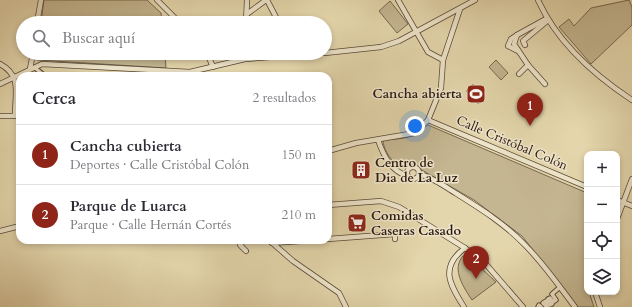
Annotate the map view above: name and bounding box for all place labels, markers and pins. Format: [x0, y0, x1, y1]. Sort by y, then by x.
sports icon: Cancha abierta [465, 83, 487, 105]
place label: Cancha abierta [373, 85, 463, 103]
pin: 1 [517, 93, 543, 126]
place label: Centro de Dia de La Luz [375, 154, 459, 187]
building icon: Centro de Dia de La Luz [350, 159, 372, 181]
place label: Comidas Caseras Casado [371, 207, 461, 240]
supermarket icon: Comidas Caseras Casado [346, 212, 368, 234]
pin: 2 [463, 246, 489, 279]

